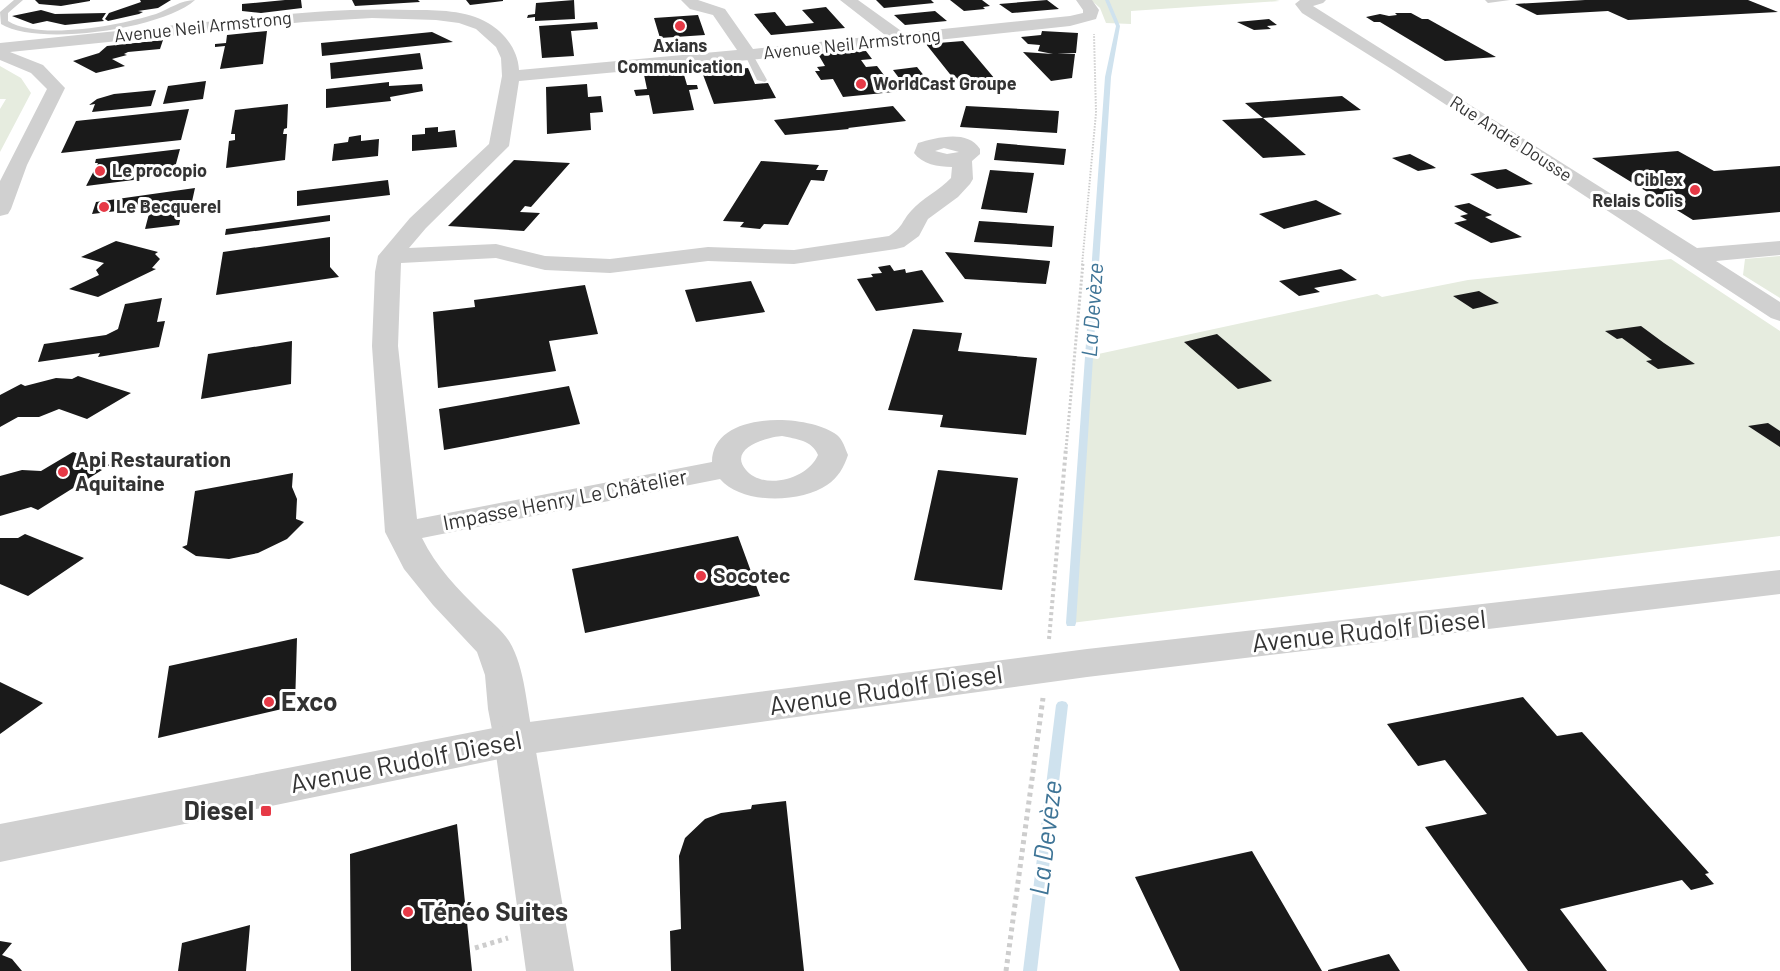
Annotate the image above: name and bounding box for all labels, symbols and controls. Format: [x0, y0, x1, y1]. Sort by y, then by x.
street label: Avenue Neil Armstrong [113, 6, 293, 46]
marker: Axians Communication [673, 19, 687, 33]
street label: Avenue Neil Armstrong [762, 23, 942, 63]
place label: Axians Communication [617, 34, 743, 77]
place label: WorldCast Groupe [873, 72, 1017, 94]
marker: WorldCast Groupe [854, 77, 868, 91]
street label: Rue André Dousse [1446, 91, 1577, 186]
place label: Le procopio [112, 159, 207, 181]
marker: Le procopio [93, 164, 107, 178]
place label: Ciblex Relais Colis [1592, 168, 1683, 211]
marker: Ciblex Relais Colis [1688, 183, 1702, 197]
place label: Le Becquerel [116, 195, 221, 217]
marker: Le Becquerel [97, 200, 111, 214]
water label: La Devèze [1075, 262, 1107, 358]
place label: Api Restauration Aquitaine [75, 446, 231, 495]
street label: Impasse Henry Le Châtelier [440, 462, 689, 534]
marker: Api Restauration Aquitaine [56, 465, 70, 479]
place label: Socotec [713, 562, 790, 587]
marker: Socotec [694, 569, 708, 583]
street label: Avenue Rudolf Diesel [1250, 602, 1487, 657]
street label: Avenue Rudolf Diesel [767, 657, 1004, 720]
place label: Exco [281, 685, 338, 716]
marker: Exco [262, 695, 276, 709]
street label: Avenue Rudolf Diesel [287, 723, 524, 798]
water label: La Devèze [1021, 778, 1067, 897]
place label: Diesel [184, 794, 254, 825]
marker: Diesel [259, 804, 273, 818]
place label: Ténéo Suites [420, 895, 568, 926]
marker: Ténéo Suites [401, 905, 415, 919]

